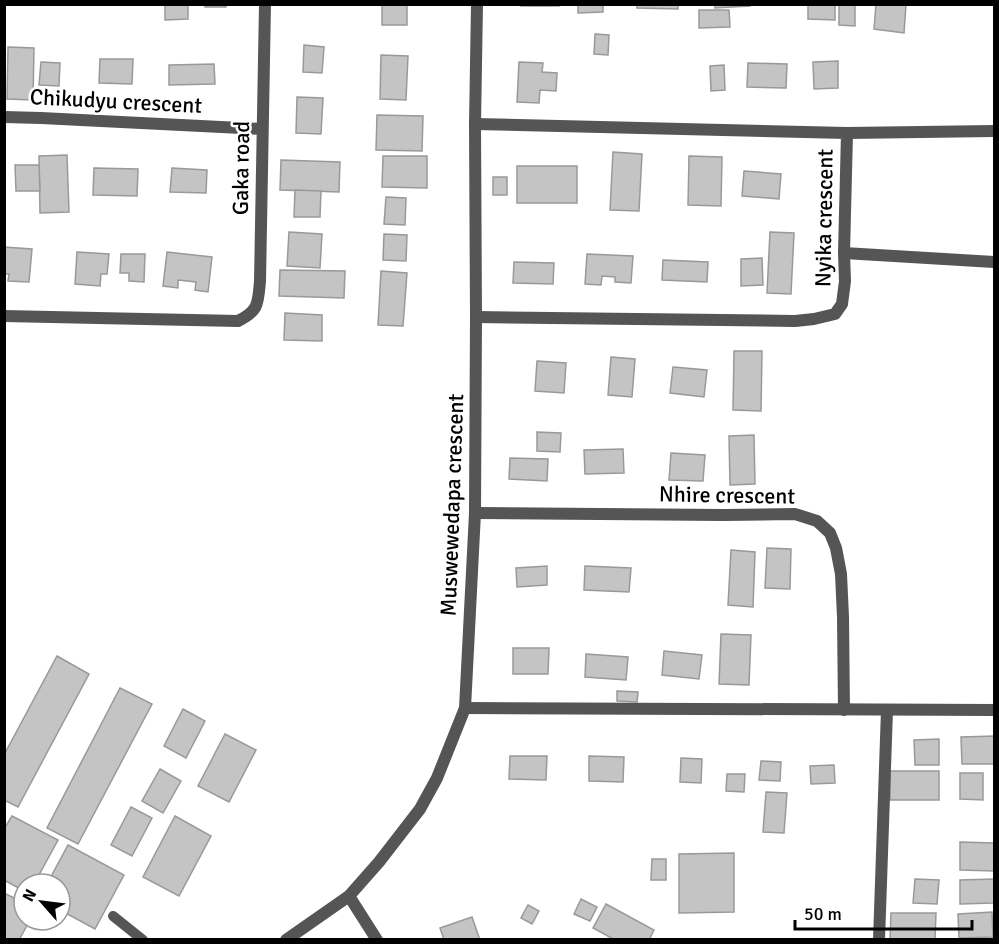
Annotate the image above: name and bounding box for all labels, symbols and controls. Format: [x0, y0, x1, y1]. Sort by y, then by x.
street label: Chikudyu crescent [29, 83, 203, 119]
street label: Gaka road [227, 121, 255, 215]
street label: Nyika crescent [809, 148, 839, 287]
street label: Muswewedapa crescent [435, 393, 469, 617]
street label: Nhire crescent [659, 480, 796, 510]
north arrow [12, 872, 72, 932]
text: N [18, 886, 41, 905]
scale bar [795, 893, 972, 931]
text: 50 m [804, 903, 842, 925]

